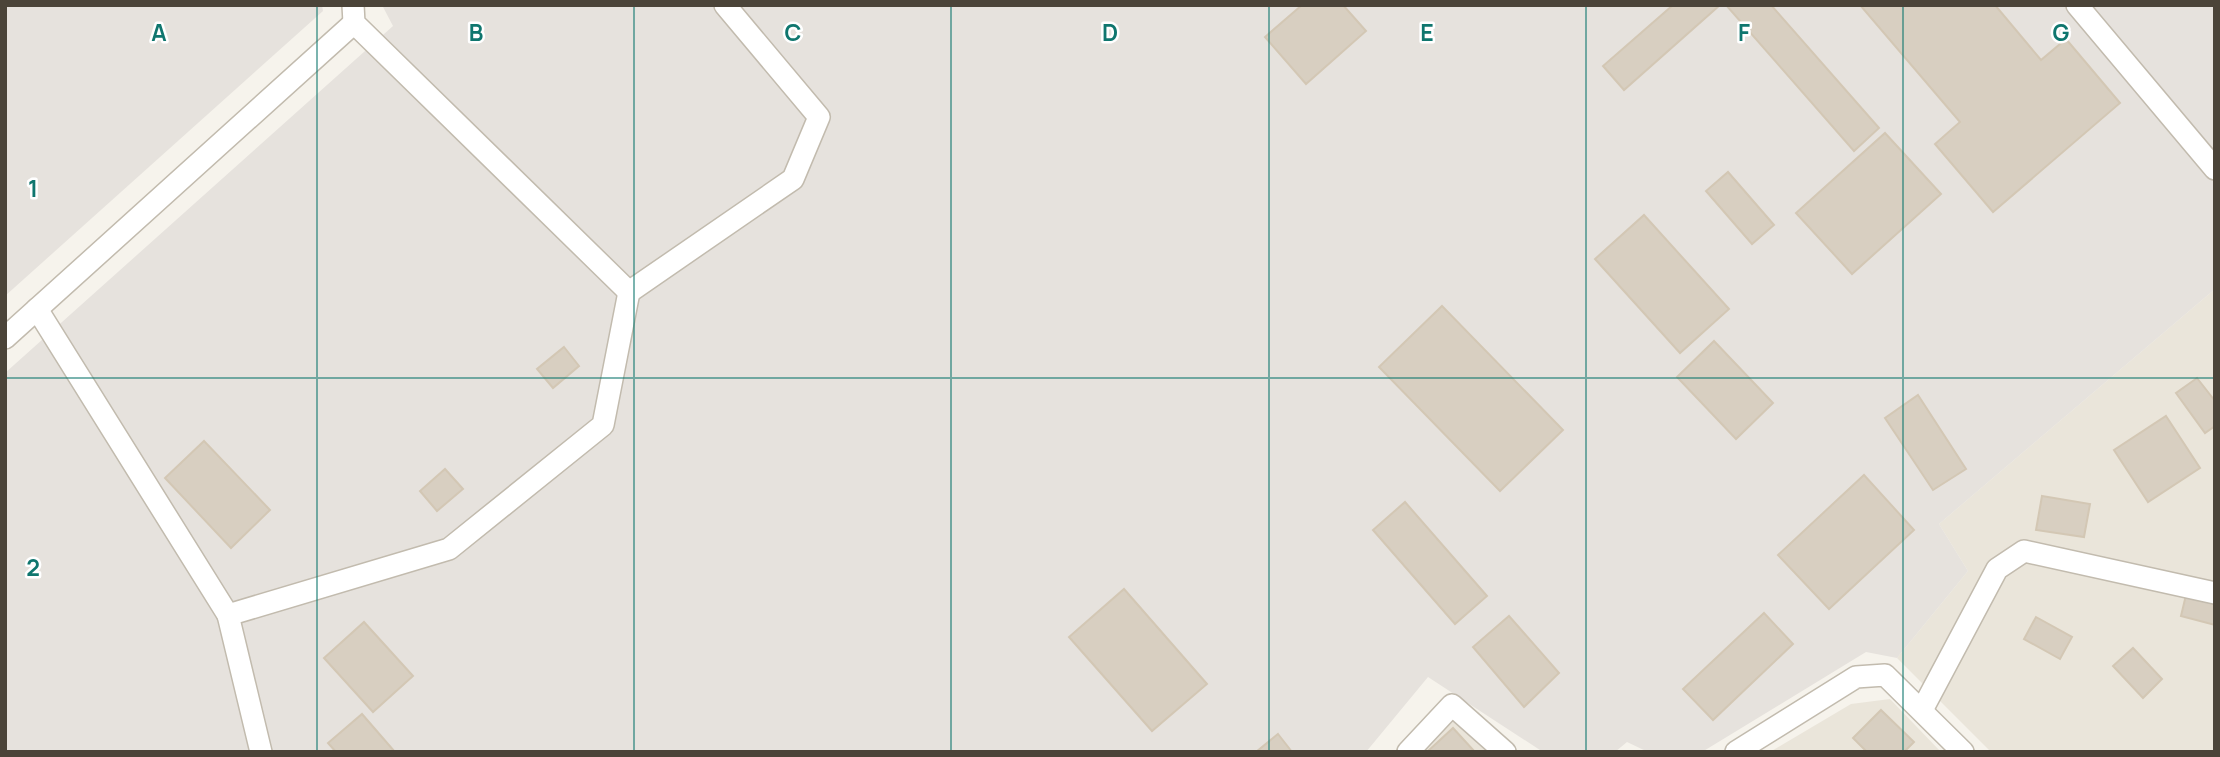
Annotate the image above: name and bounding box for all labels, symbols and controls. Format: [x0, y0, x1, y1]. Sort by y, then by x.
text: A [151, 16, 167, 48]
text: B [469, 16, 483, 48]
text: C [785, 16, 802, 48]
text: D [1102, 16, 1118, 48]
text: E [1420, 16, 1434, 48]
text: F [1738, 16, 1750, 48]
text: G [2053, 16, 2070, 48]
text: 1 [28, 172, 38, 204]
text: 2 [26, 551, 40, 583]

